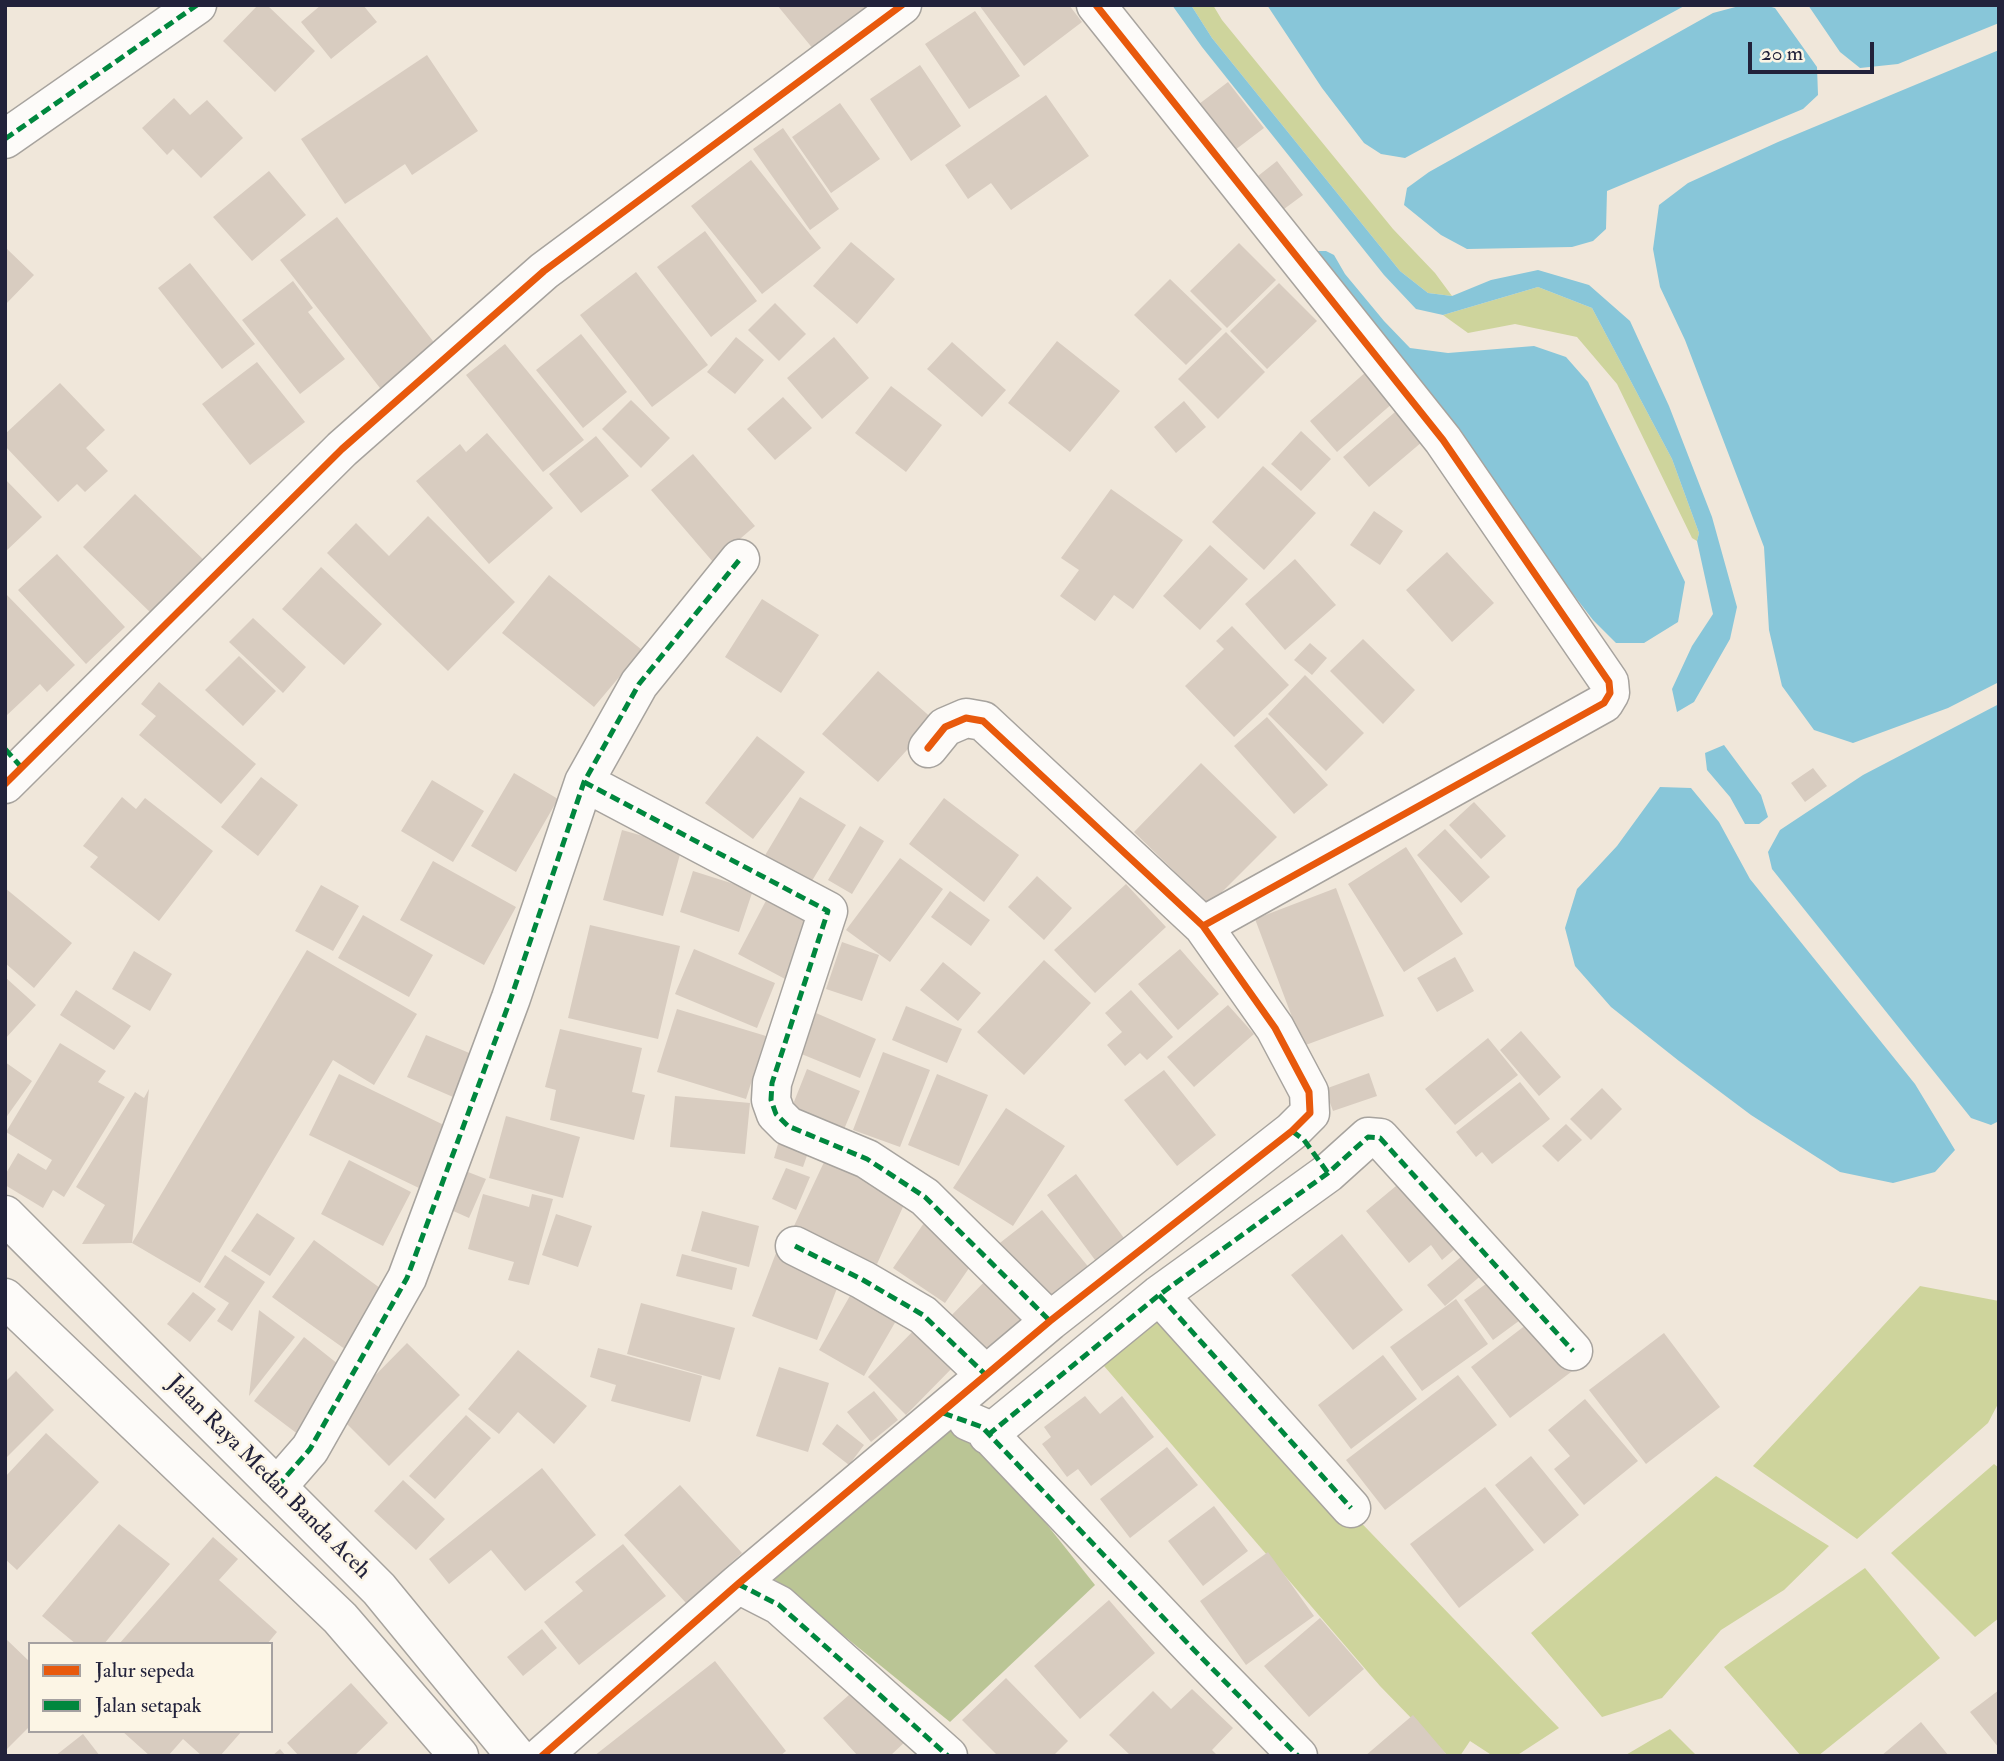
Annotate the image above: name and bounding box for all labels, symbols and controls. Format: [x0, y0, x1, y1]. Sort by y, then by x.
scale bar [1752, 28, 1878, 72]
text: 20 m [1761, 40, 1803, 67]
street label: Jalan Raya Medan Banda Aceh [160, 1370, 376, 1586]
legend [28, 1642, 273, 1733]
text: Jalur sepeda [95, 1657, 194, 1684]
text: Jalan setapak [95, 1692, 202, 1719]

